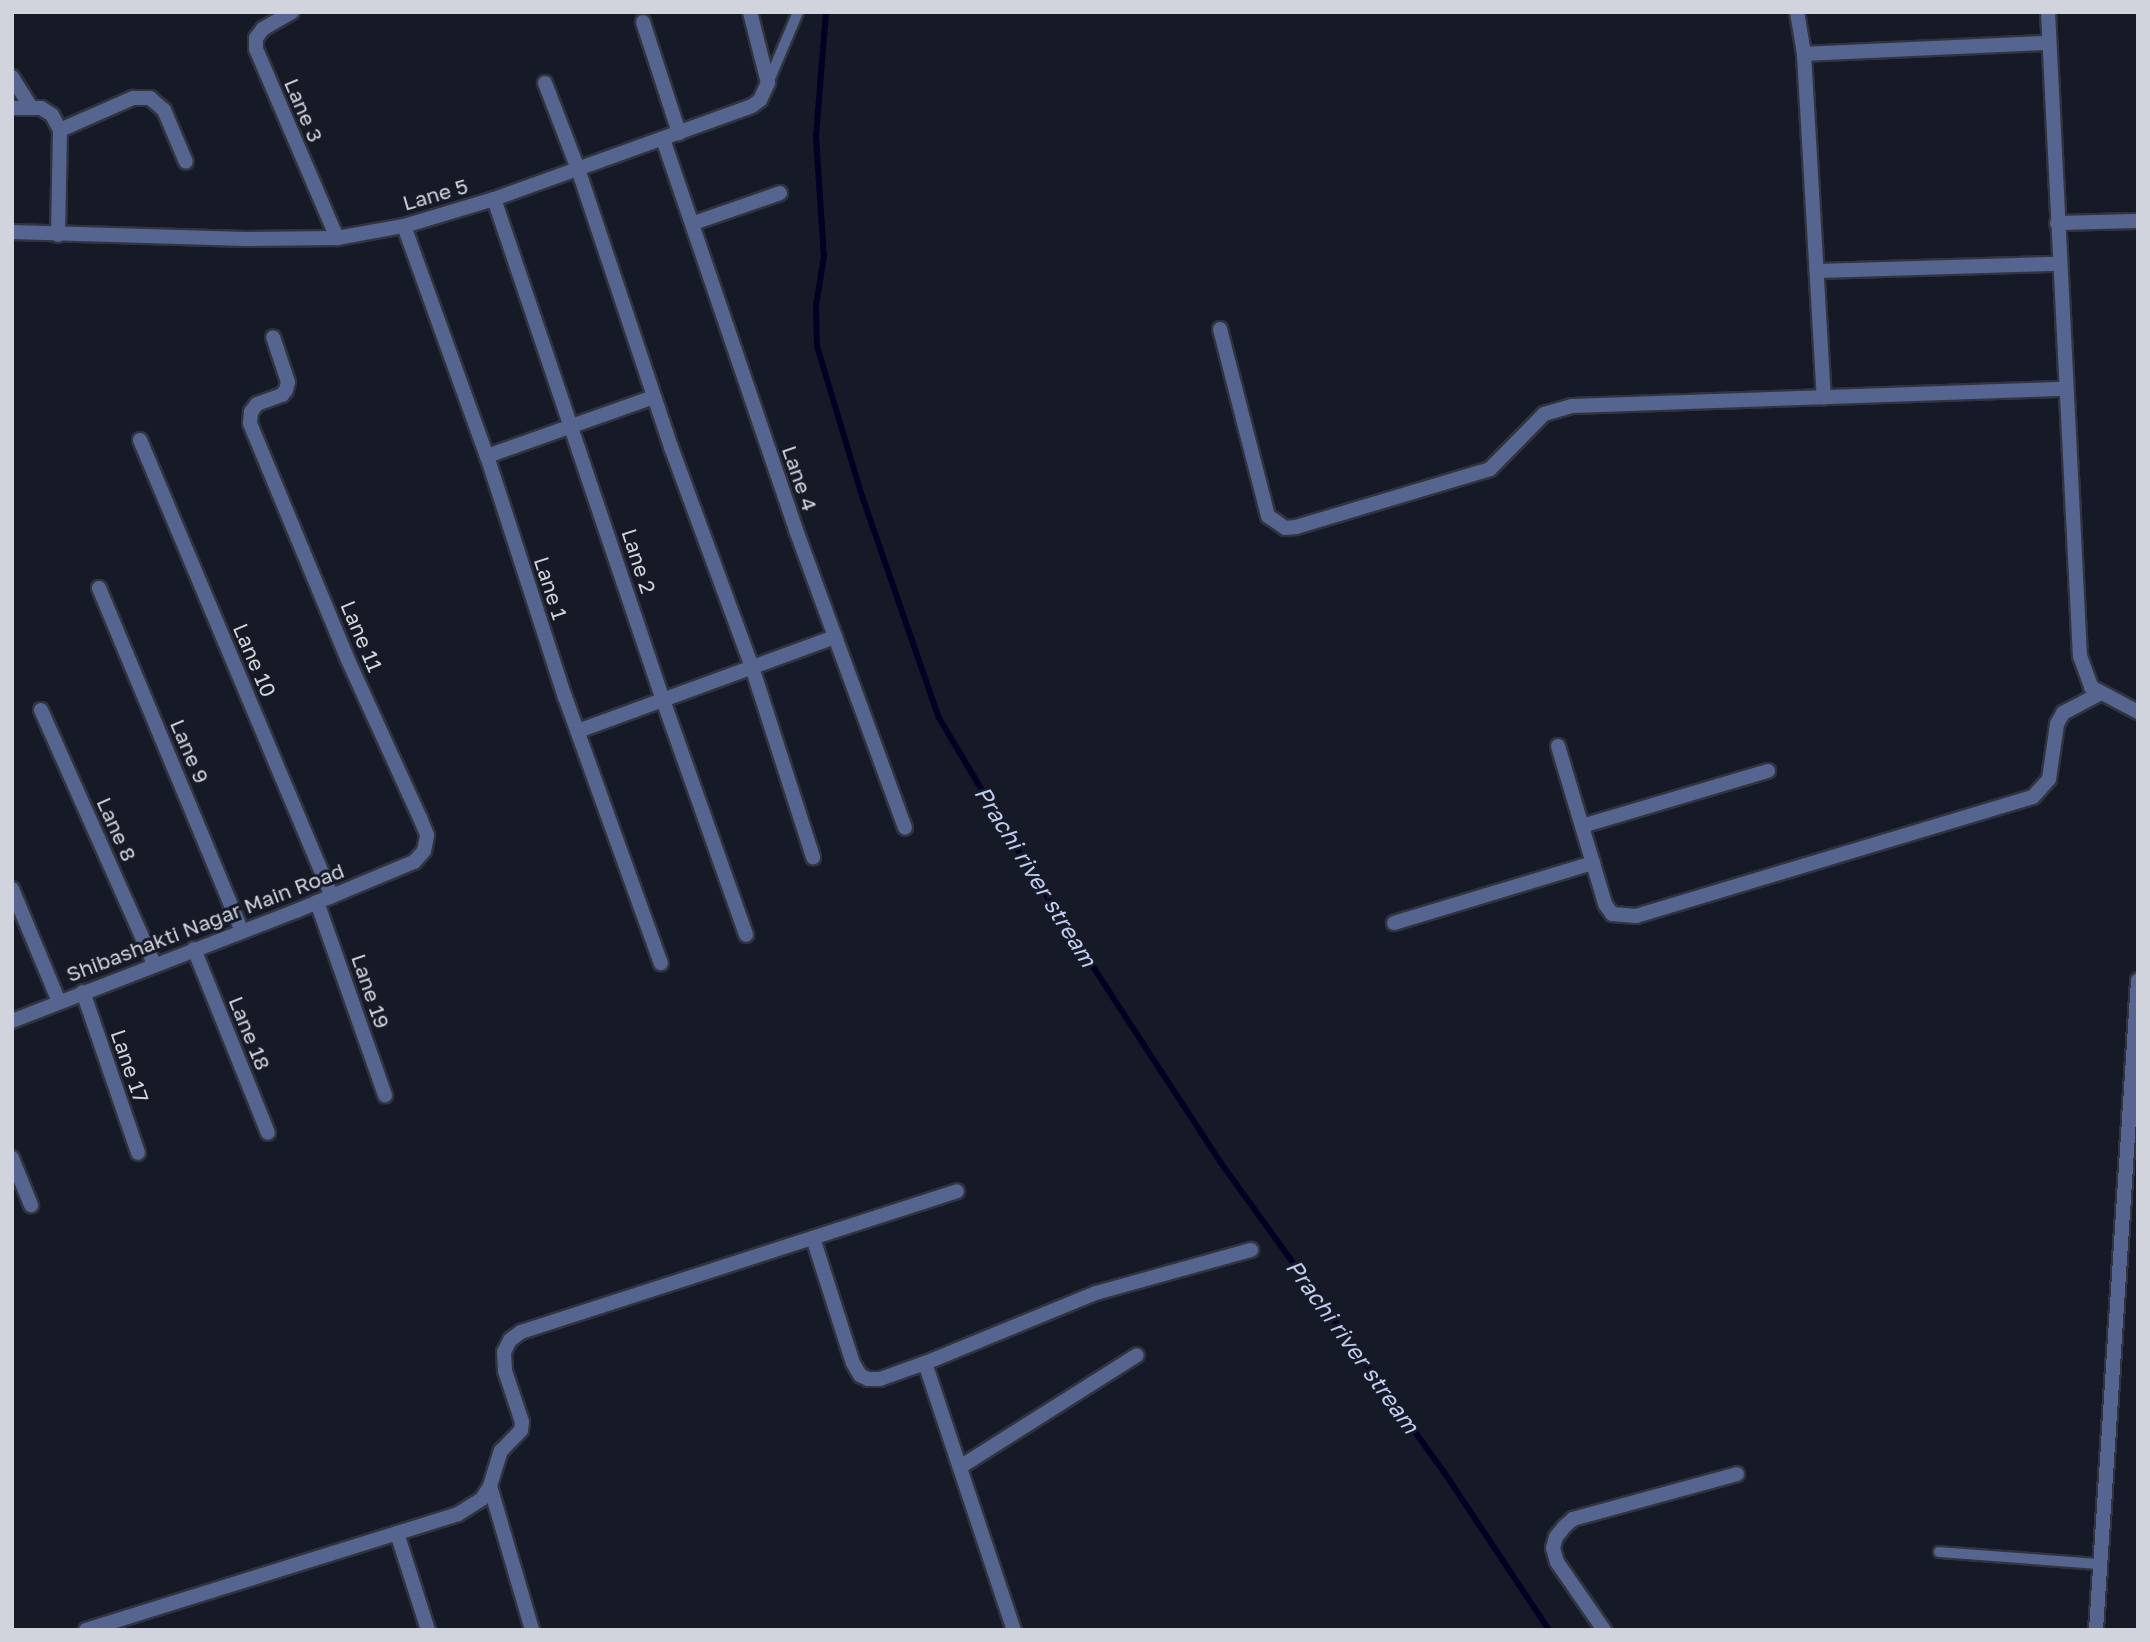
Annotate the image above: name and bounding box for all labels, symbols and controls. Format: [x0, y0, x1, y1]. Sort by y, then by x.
street label: Lane 3 [279, 74, 329, 146]
street label: Lane 5 [400, 173, 470, 215]
street label: Lane 4 [777, 442, 823, 514]
street label: Lane 2 [617, 525, 661, 597]
street label: Lane 1 [529, 553, 573, 623]
street label: Lane 11 [336, 597, 388, 675]
street label: Lane 10 [228, 619, 282, 701]
street label: Lane 9 [165, 715, 215, 787]
water label: Prachi river stream [969, 781, 1103, 971]
street label: Lane 8 [92, 793, 142, 865]
street label: Shibashakti Nagar Main Road [63, 857, 347, 987]
street label: Lane 19 [347, 950, 395, 1032]
street label: Lane 18 [224, 992, 276, 1074]
street label: Lane 17 [106, 1026, 154, 1106]
water label: Prachi river stream [1281, 1254, 1425, 1438]

